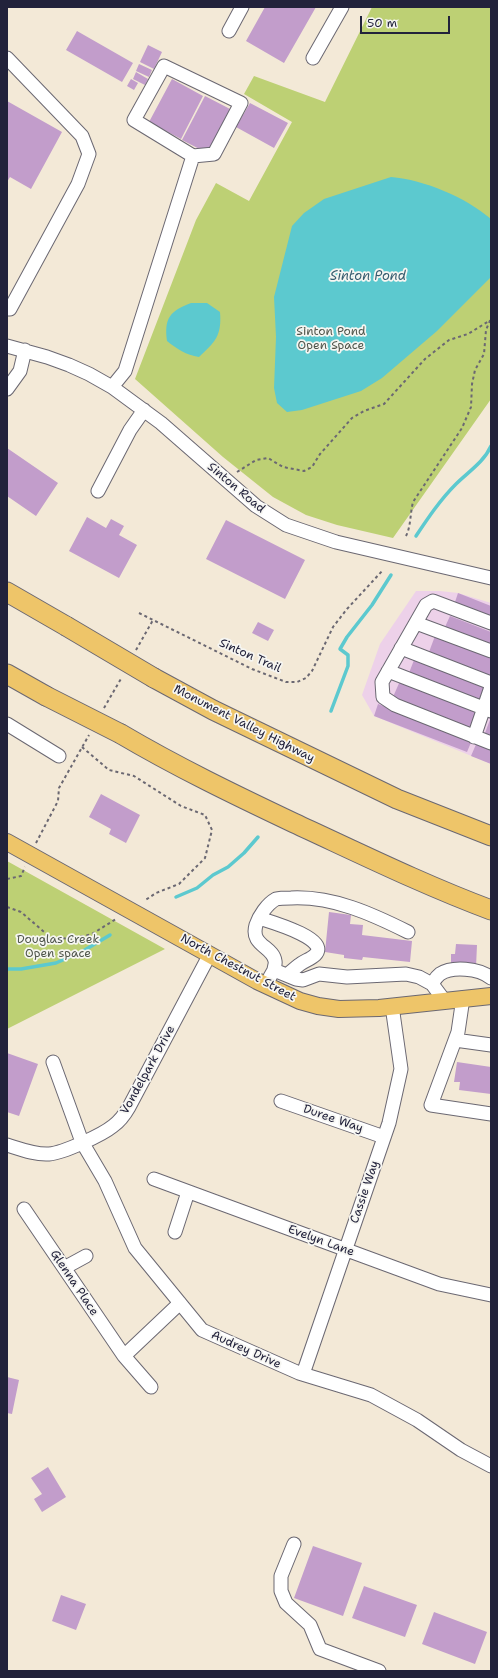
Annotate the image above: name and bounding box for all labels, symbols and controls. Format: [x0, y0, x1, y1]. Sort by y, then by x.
scale bar [362, 8, 452, 34]
text: 50 m [367, 15, 397, 31]
water label: Sinton Pond [330, 269, 406, 285]
park label: Sinton Pond Open Space [296, 325, 366, 353]
street label: Sinton Road [204, 460, 268, 516]
street label: Sinton Trail [217, 636, 283, 676]
street label: Monument Valley Highway [171, 682, 317, 766]
street label: North Chestnut Street [178, 931, 298, 1005]
park label: Douglas Creek Open space [17, 933, 99, 961]
street label: Vondelpark Drive [118, 1023, 178, 1117]
street label: Duree Way [301, 1102, 365, 1136]
street label: Cassie Way [348, 1159, 382, 1225]
street label: Evelyn Lane [286, 1222, 356, 1260]
street label: Glenna Place [47, 1247, 101, 1319]
street label: Audrey Drive [209, 1328, 283, 1372]

